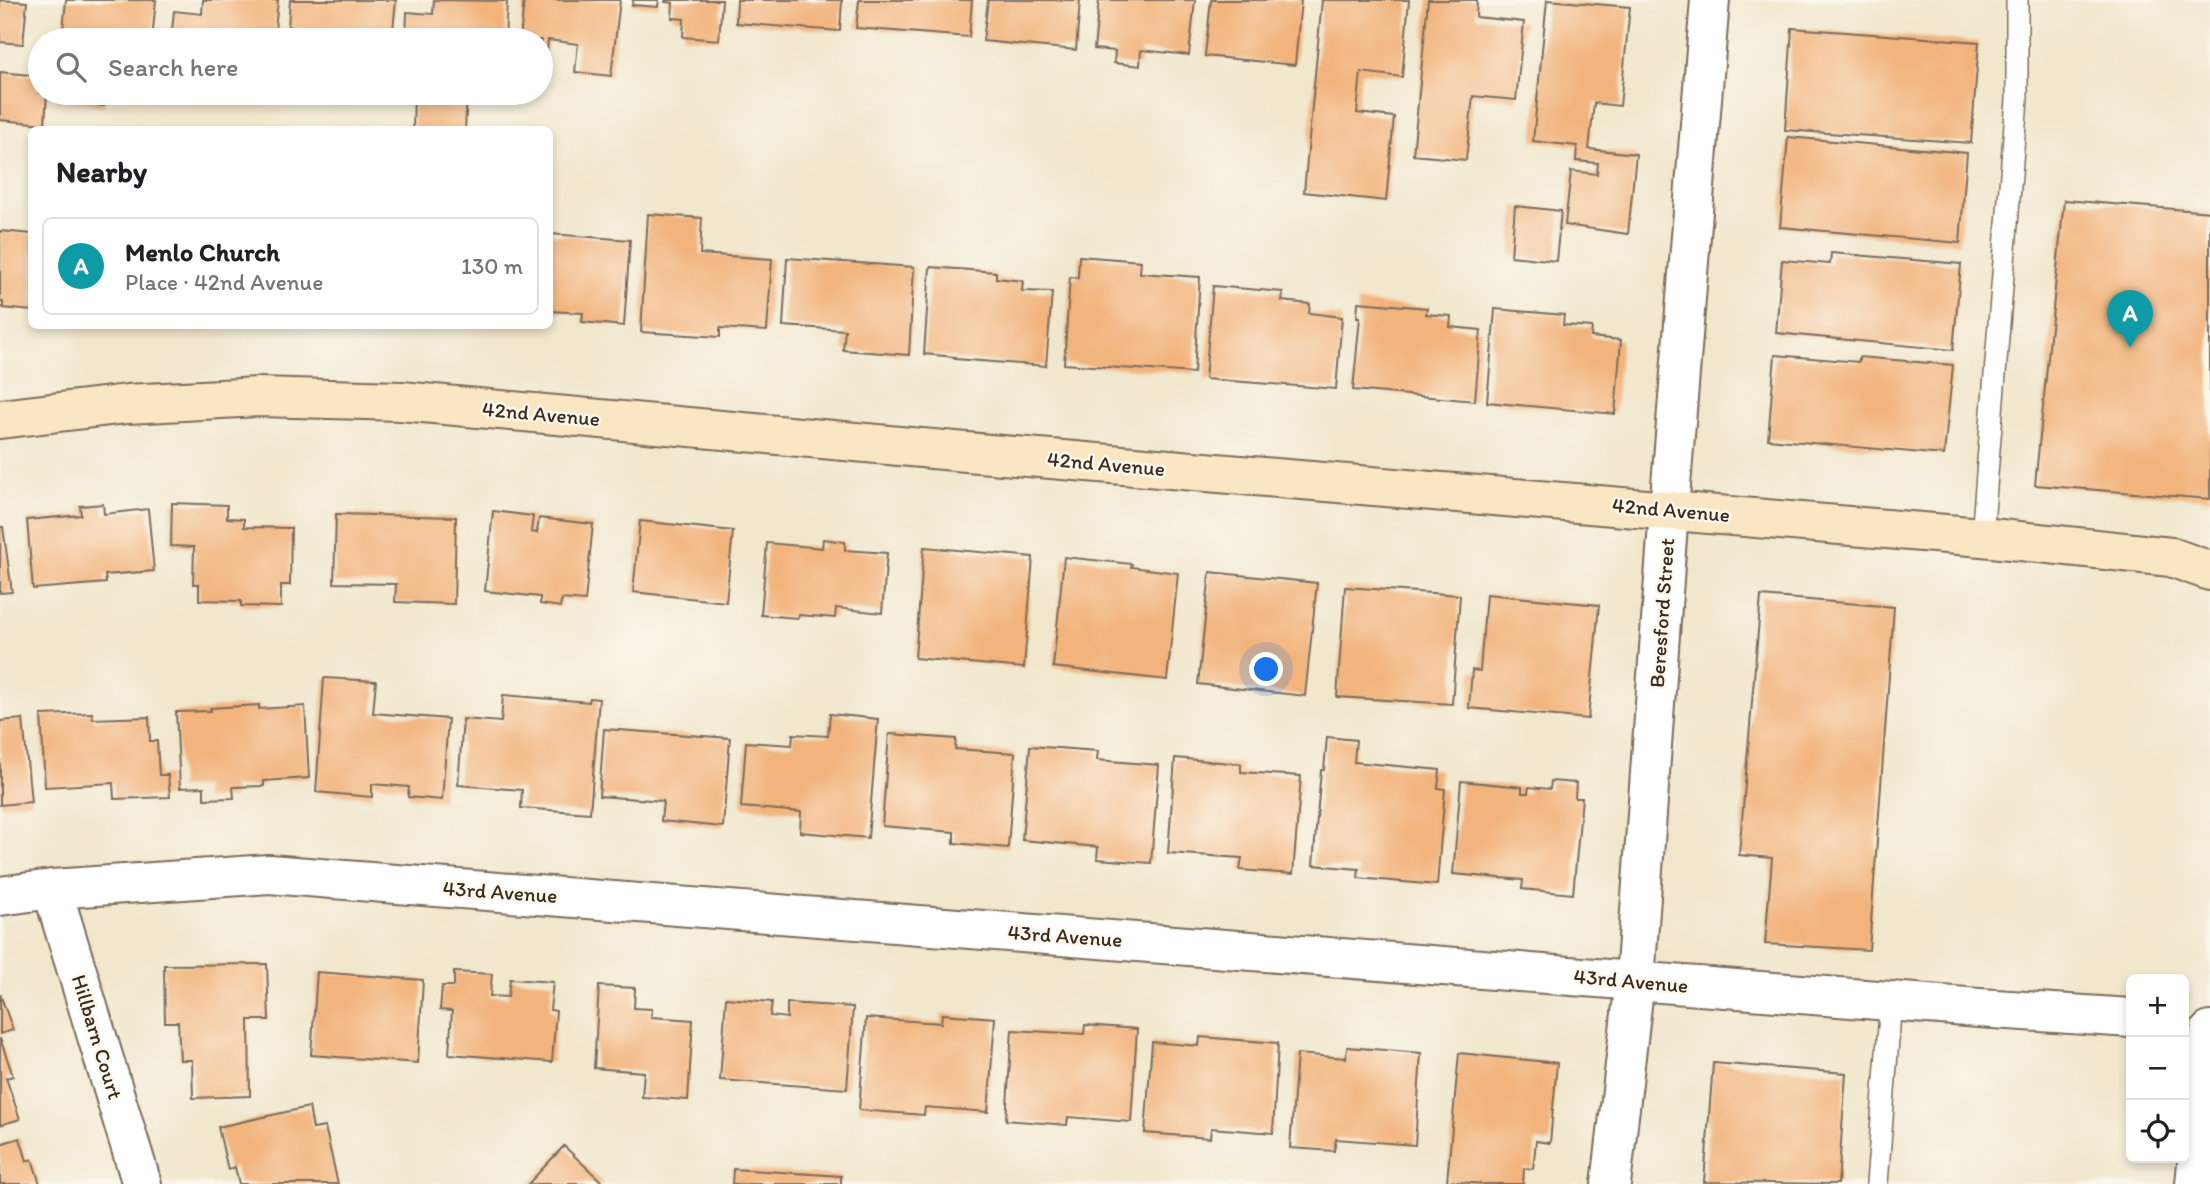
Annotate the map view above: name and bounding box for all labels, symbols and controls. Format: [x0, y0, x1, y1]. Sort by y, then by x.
search box [28, 28, 553, 105]
icon: search [52, 48, 90, 86]
text: Search here [108, 51, 238, 83]
text: Nearby [56, 153, 147, 190]
text: Menlo Church [125, 236, 280, 268]
text: A [74, 252, 88, 280]
text: 130 m [461, 252, 523, 280]
text: Place · 42nd Avenue [125, 268, 323, 296]
pin: A [2107, 290, 2153, 348]
street label: 42nd Avenue [481, 396, 601, 431]
street label: 42nd Avenue [1046, 446, 1166, 481]
street label: 42nd Avenue [1611, 492, 1731, 527]
street label: Beresford Street [1644, 537, 1679, 689]
your location [1249, 652, 1283, 686]
street label: 43rd Avenue [442, 875, 558, 908]
street label: 43rd Avenue [1007, 919, 1123, 952]
street label: 43rd Avenue [1573, 963, 1689, 998]
street label: Hillbarn Court [67, 971, 128, 1102]
map controls [2126, 974, 2189, 1163]
button: + [2126, 974, 2189, 1037]
button: − [2126, 1037, 2189, 1100]
button: locate [2126, 1100, 2189, 1163]

